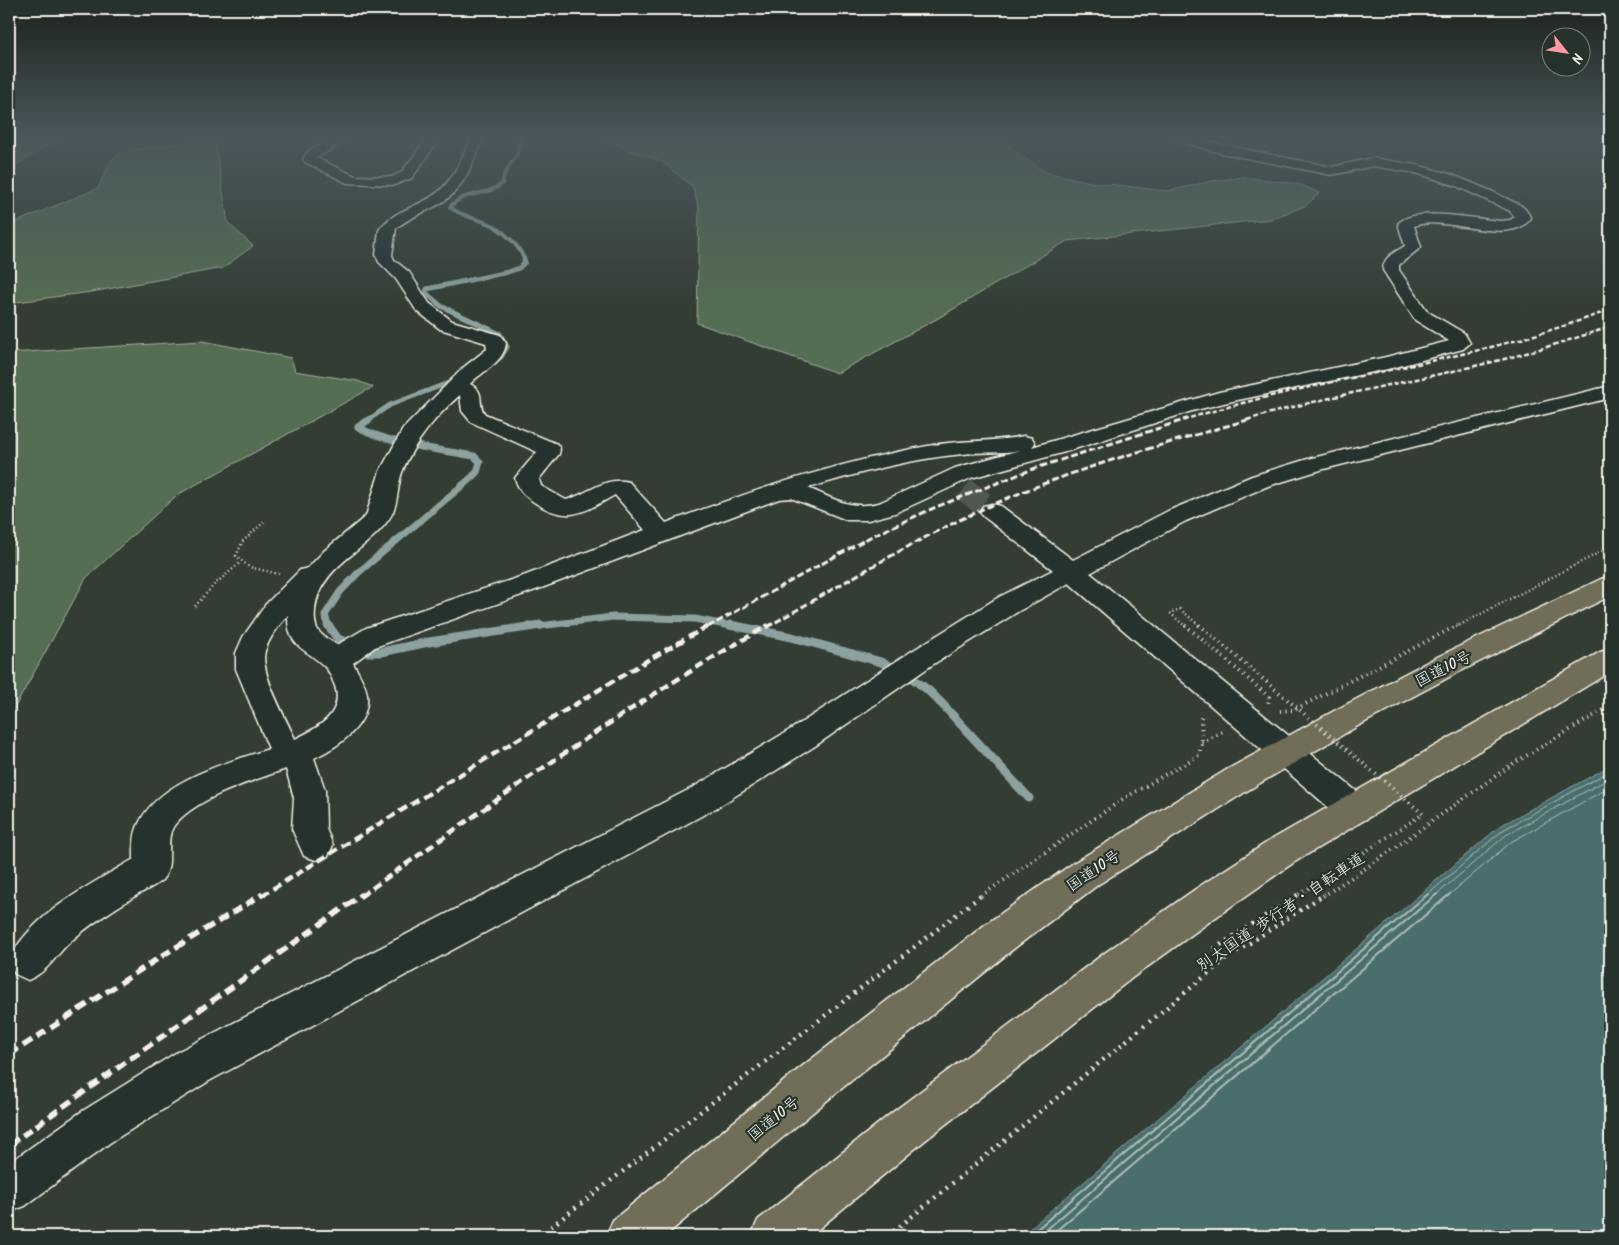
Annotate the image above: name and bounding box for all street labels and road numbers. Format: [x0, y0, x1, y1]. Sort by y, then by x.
street label: 国道10号 [1411, 644, 1477, 694]
street label: 国道10号 [1062, 844, 1126, 899]
street label: 別大国道 歩行者・自転車道 [1192, 846, 1370, 978]
street label: 国道10号 [742, 1090, 806, 1148]

